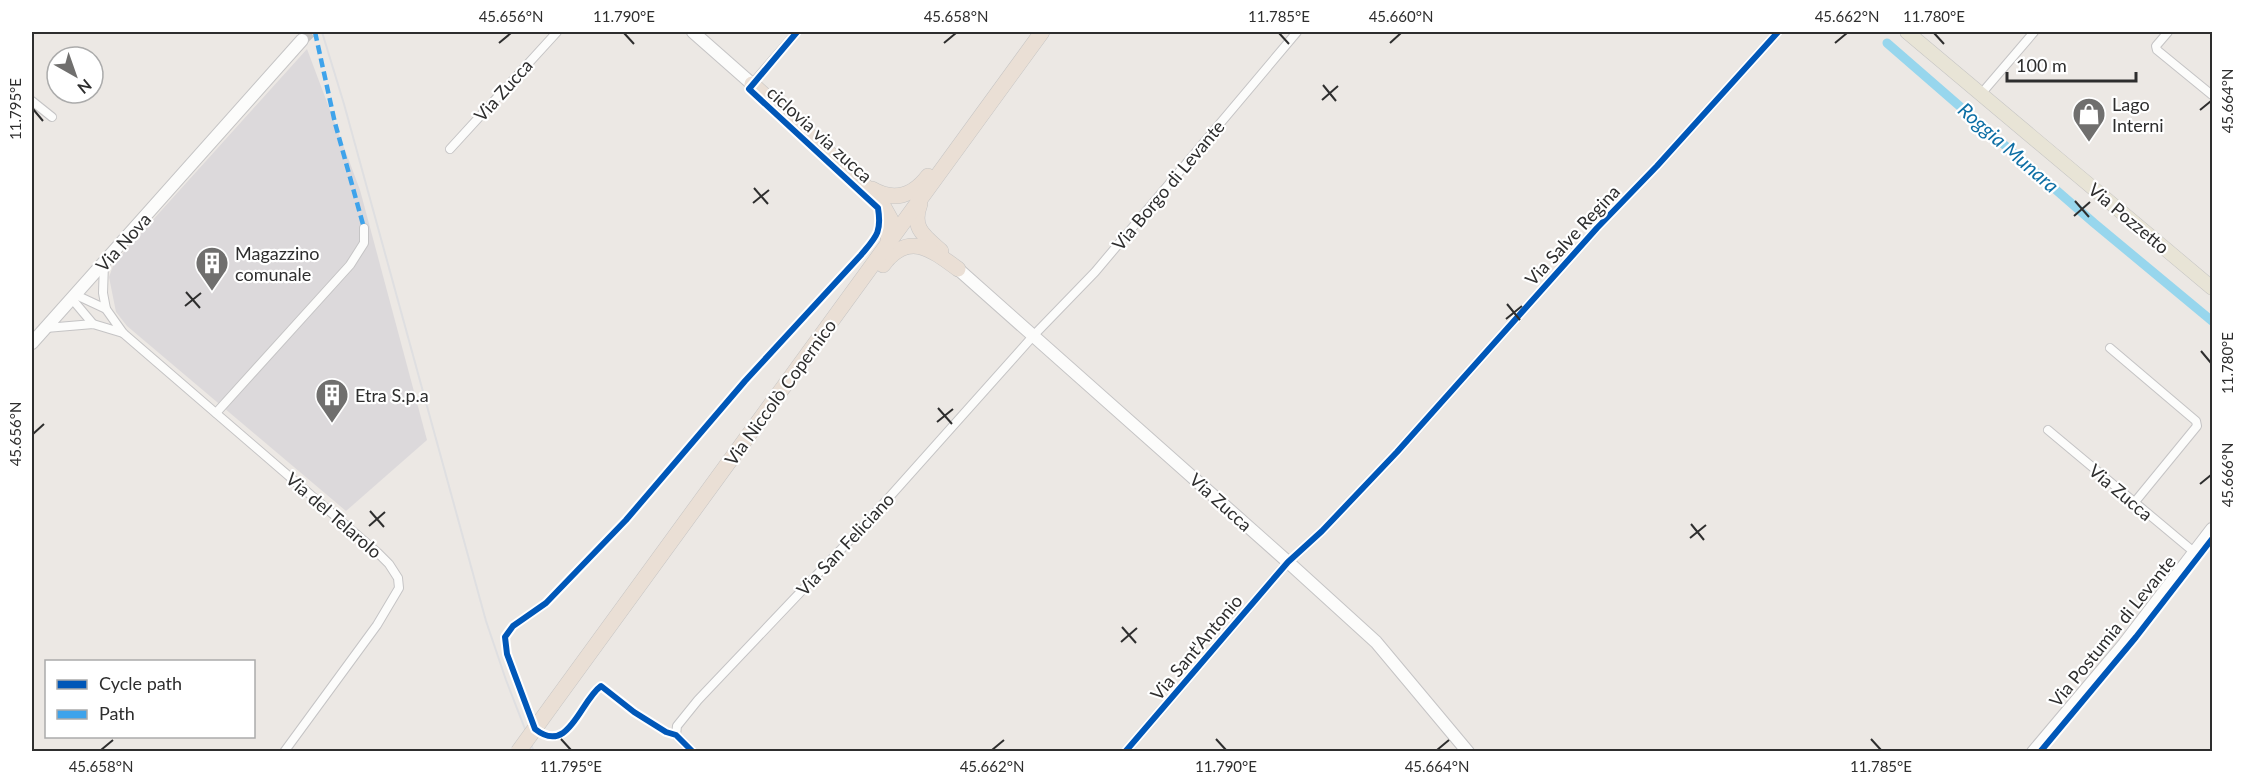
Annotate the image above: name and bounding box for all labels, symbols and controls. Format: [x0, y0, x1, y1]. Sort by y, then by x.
text: 45.656°N [479, 7, 543, 25]
text: 11.790°E [593, 7, 655, 25]
text: 45.658°N [924, 7, 988, 25]
text: 11.785°E [1248, 7, 1310, 25]
text: 45.660°N [1369, 7, 1433, 25]
text: 45.662°N [1815, 7, 1879, 25]
text: 11.780°E [1903, 7, 1965, 25]
north arrow [45, 45, 105, 105]
scale bar [2007, 45, 2136, 83]
street label: Via Zucca [469, 54, 537, 126]
text: 100 m [2016, 54, 2067, 76]
text: 45.664°N [2218, 69, 2236, 133]
text: N [74, 76, 96, 98]
text: 11.795°E [6, 78, 24, 140]
street label: ciclovia via zucca [763, 81, 877, 187]
place label: Lago Interni [2112, 93, 2164, 136]
shop icon: Lago Interni [2071, 96, 2107, 143]
water label: Roggia Munara [1954, 97, 2064, 197]
street label: Via Borgo di Levante [1107, 116, 1229, 254]
street label: Via Pozzetto [2084, 178, 2174, 258]
street label: Via Salve Regina [1520, 180, 1624, 290]
street label: Via Nova [91, 208, 155, 276]
place label: Magazzino comunale [235, 242, 320, 285]
building icon: Magazzino comunale [194, 245, 230, 292]
street label: Via Niccolò Copernico [720, 315, 840, 469]
text: 11.780°E [2218, 332, 2236, 394]
building icon: Etra S.p.a [314, 377, 350, 424]
place label: Etra S.p.a [355, 384, 429, 406]
text: 45.656°N [6, 402, 24, 466]
text: 45.666°N [2218, 443, 2236, 507]
street label: Via Zucca [2085, 459, 2157, 525]
street label: Via del Telarolo [282, 467, 386, 563]
street label: Via Zucca [1185, 468, 1257, 536]
street label: Via San Feliciano [792, 488, 898, 600]
street label: Via Postumia di Levante [2044, 551, 2180, 711]
street label: Via Sant'Antonio [1145, 590, 1247, 704]
legend [45, 660, 255, 738]
text: Cycle path [99, 672, 182, 694]
text: Path [99, 702, 135, 724]
text: 45.658°N [69, 757, 133, 775]
text: 11.795°E [540, 757, 602, 775]
text: 45.662°N [960, 757, 1024, 775]
text: 11.790°E [1195, 757, 1257, 775]
text: 45.664°N [1405, 757, 1469, 775]
text: 11.785°E [1850, 757, 1912, 775]

